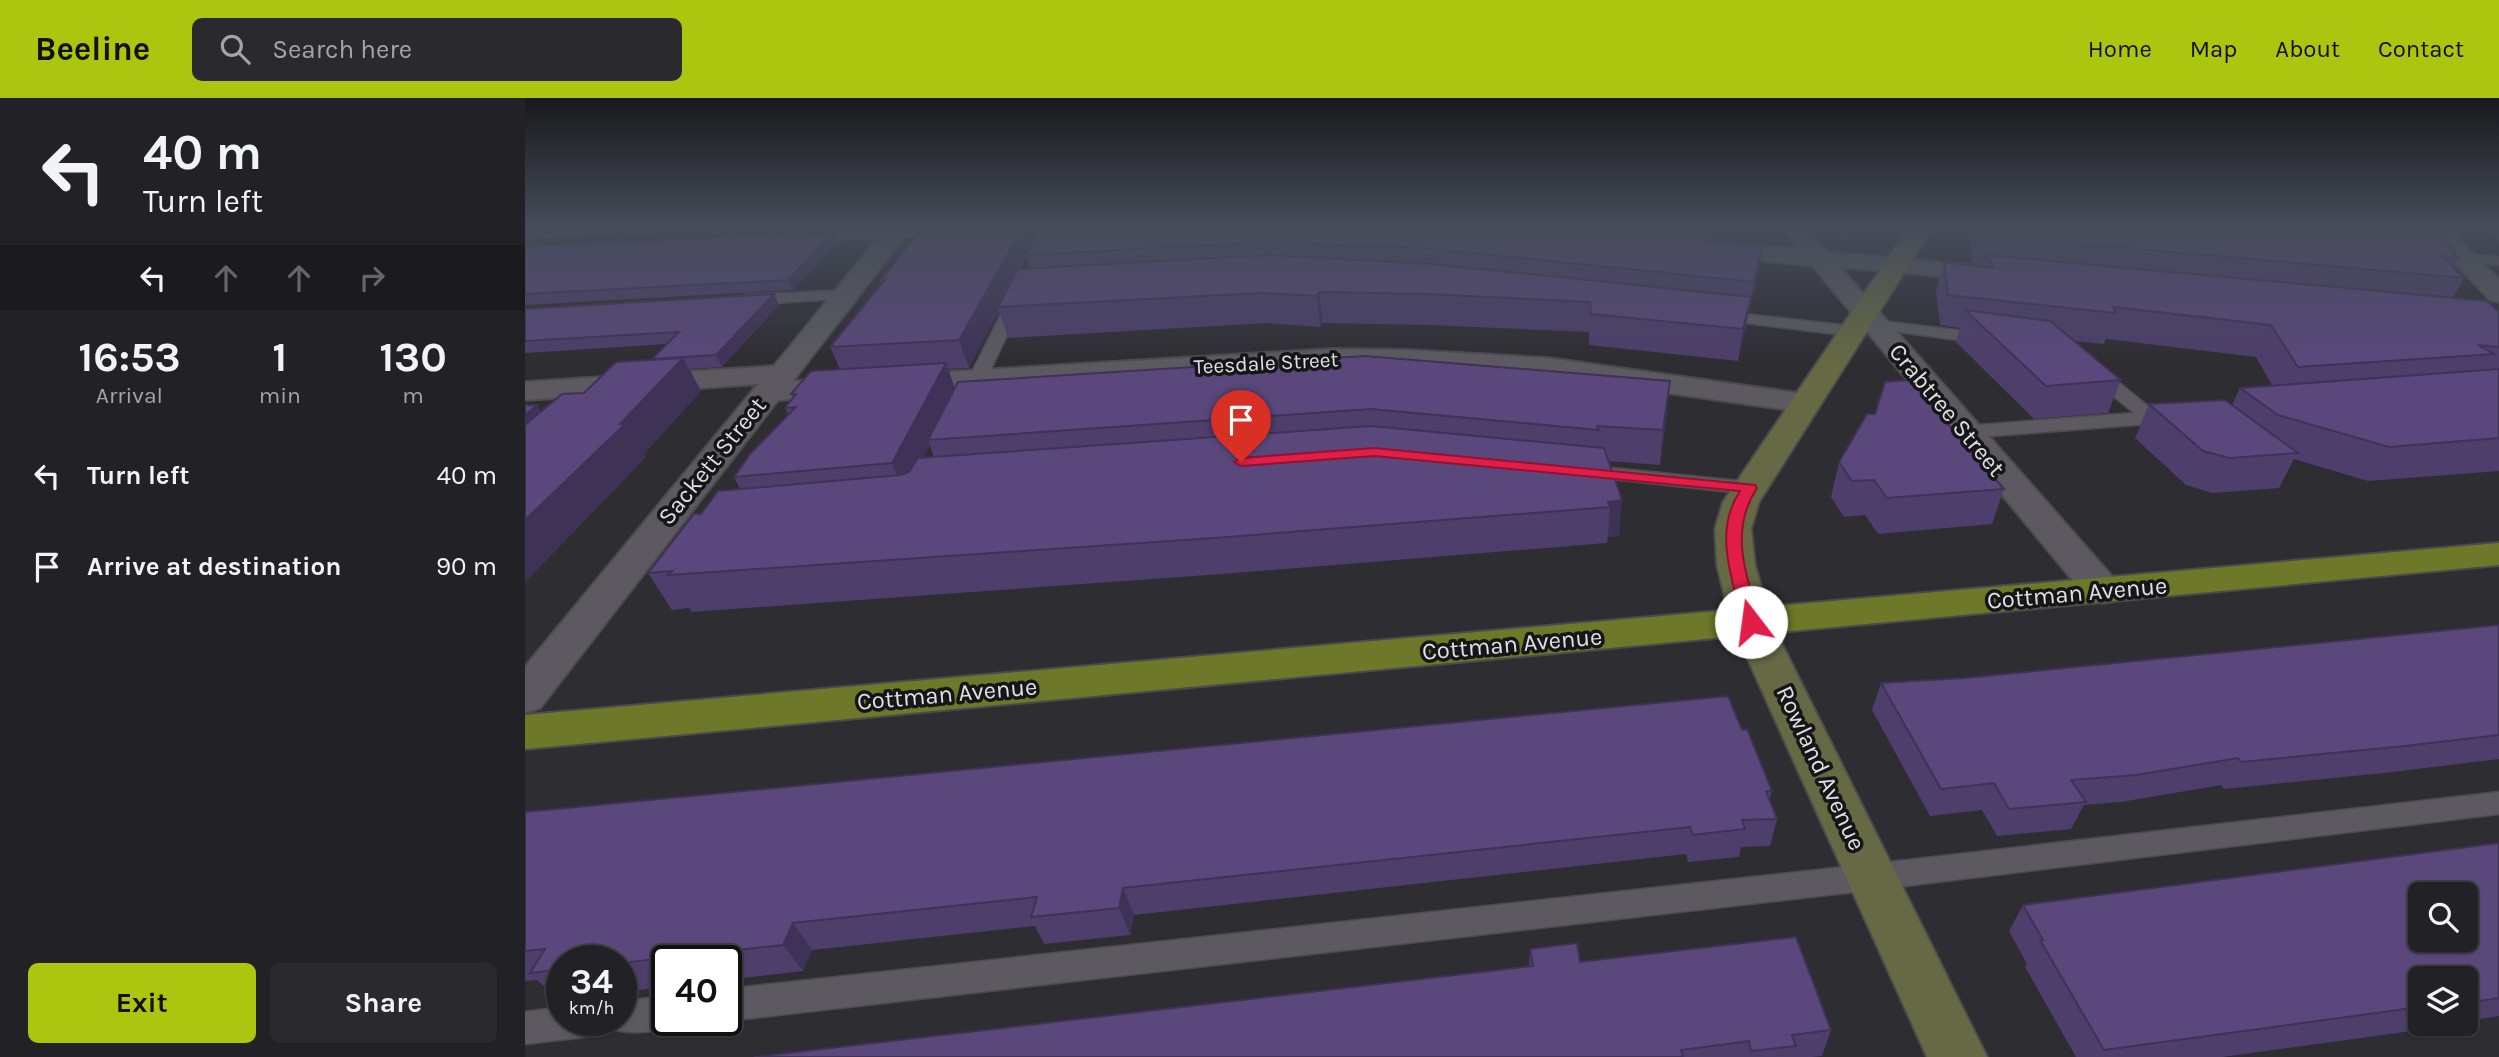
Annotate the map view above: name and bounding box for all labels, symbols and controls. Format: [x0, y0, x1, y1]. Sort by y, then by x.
search box [192, 18, 682, 81]
text: Beeline [35, 30, 150, 68]
icon: search [216, 30, 254, 68]
text: Search here [272, 34, 412, 65]
text: Home [2088, 35, 2152, 63]
text: Map [2190, 35, 2237, 63]
text: About [2275, 35, 2340, 63]
text: Contact [2378, 35, 2464, 63]
text: 40 m [143, 124, 262, 181]
icon: left [28, 126, 119, 217]
text: Turn left [143, 183, 263, 220]
icon: left [134, 259, 172, 297]
icon: ahead [207, 259, 245, 297]
icon: ahead [280, 259, 318, 297]
icon: right [353, 259, 391, 297]
text: 16:53 [78, 332, 181, 382]
text: 1 [272, 332, 287, 382]
text: 130 [379, 332, 447, 382]
street label: Crabtree Street [1883, 338, 2011, 482]
street label: Teesdale Street [1193, 347, 1339, 379]
text: Arrival [96, 382, 163, 409]
text: min [259, 382, 301, 409]
text: m [402, 382, 424, 409]
pin [1211, 390, 1271, 462]
street label: Sackett Street [652, 392, 772, 530]
icon: arrive [1222, 401, 1260, 439]
icon: left [28, 457, 66, 495]
text: Turn left [87, 460, 189, 491]
text: 40 m [437, 460, 497, 491]
icon: arrive [28, 548, 66, 586]
text: Arrive at destination [87, 551, 341, 582]
text: 90 m [436, 551, 497, 582]
street label: Cottman Avenue [1986, 571, 2168, 615]
position arrow [1714, 585, 1788, 659]
street label: Cottman Avenue [1421, 622, 1603, 666]
street label: Cottman Avenue [856, 672, 1038, 716]
street label: Rowland Avenue [1771, 681, 1871, 855]
map controls [2408, 882, 2478, 1036]
button: search [2408, 882, 2478, 952]
speed limit sign: 40 [651, 945, 742, 1036]
text: 34 [570, 961, 613, 1002]
button: Exit [28, 963, 256, 1043]
button: Share [270, 963, 497, 1043]
button: layers [2408, 966, 2478, 1036]
text: km/h [569, 997, 614, 1019]

